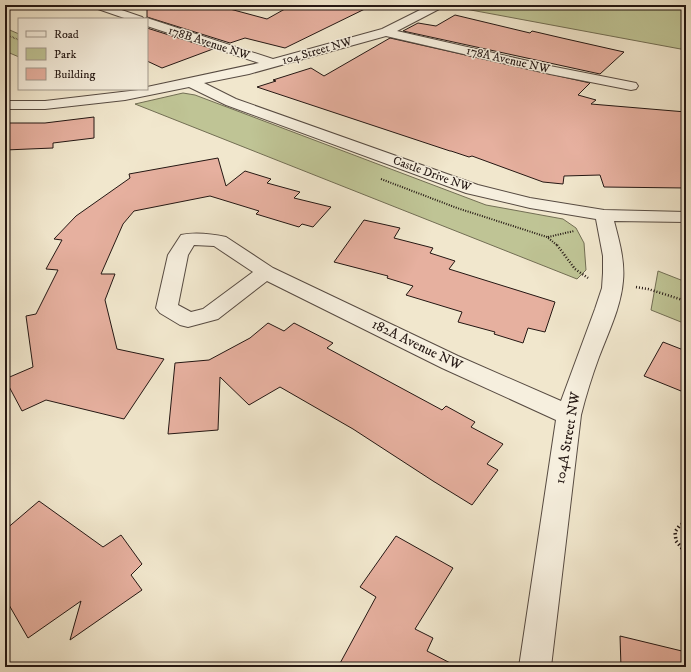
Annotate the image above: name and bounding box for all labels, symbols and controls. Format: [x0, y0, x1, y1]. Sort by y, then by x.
legend [18, 18, 148, 90]
street label: 178B Avenue NW [166, 23, 253, 64]
text: Road [54, 27, 79, 42]
street label: 104 Street NW [280, 34, 355, 68]
street label: 178A Avenue NW [465, 43, 552, 77]
text: Park [54, 47, 76, 62]
text: Building [54, 67, 95, 82]
street label: Castle Drive NW [391, 153, 474, 195]
street label: 182A Avenue NW [369, 315, 465, 375]
street label: 104A Street NW [551, 390, 585, 485]

